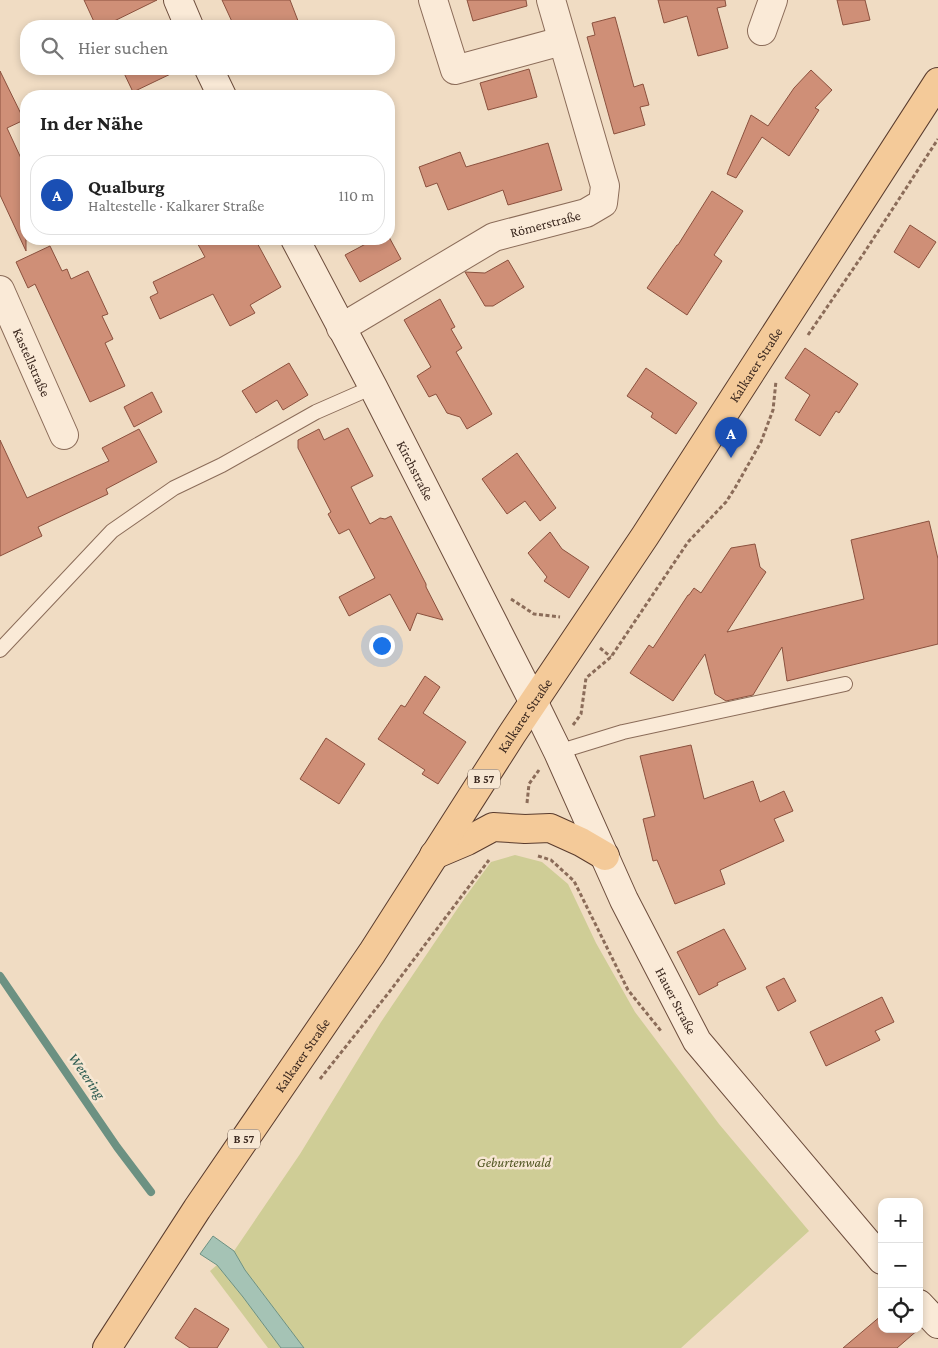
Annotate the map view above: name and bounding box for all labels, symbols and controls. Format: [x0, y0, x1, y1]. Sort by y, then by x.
search box [20, 20, 395, 75]
icon: search [38, 34, 66, 62]
text: Hier suchen [78, 37, 168, 58]
text: In der Nähe [40, 111, 143, 135]
text: Qualburg [88, 176, 165, 197]
text: A [52, 187, 62, 204]
text: 110 m [338, 187, 374, 204]
text: Haltestelle · Kalkarer Straße [88, 197, 264, 214]
street label: Römerstraße [508, 207, 582, 240]
street label: Kalkarer Straße [726, 324, 786, 405]
street label: Kastellstraße [10, 326, 54, 399]
pin: A [715, 417, 747, 458]
street label: Kirchstraße [394, 438, 437, 503]
your location [369, 633, 395, 659]
street label: Kalkarer Straße [494, 675, 555, 756]
road number: B 57 [468, 770, 500, 789]
street label: Hauer Straße [652, 965, 700, 1037]
street label: Kalkarer Straße [271, 1015, 333, 1095]
water label: Wetering [65, 1050, 109, 1103]
road number: B 57 [228, 1130, 260, 1148]
park label: Geburtenwald [477, 1154, 552, 1170]
map controls [878, 1198, 923, 1333]
button: + [878, 1198, 923, 1243]
button: − [878, 1243, 923, 1288]
button: locate [878, 1288, 923, 1333]

